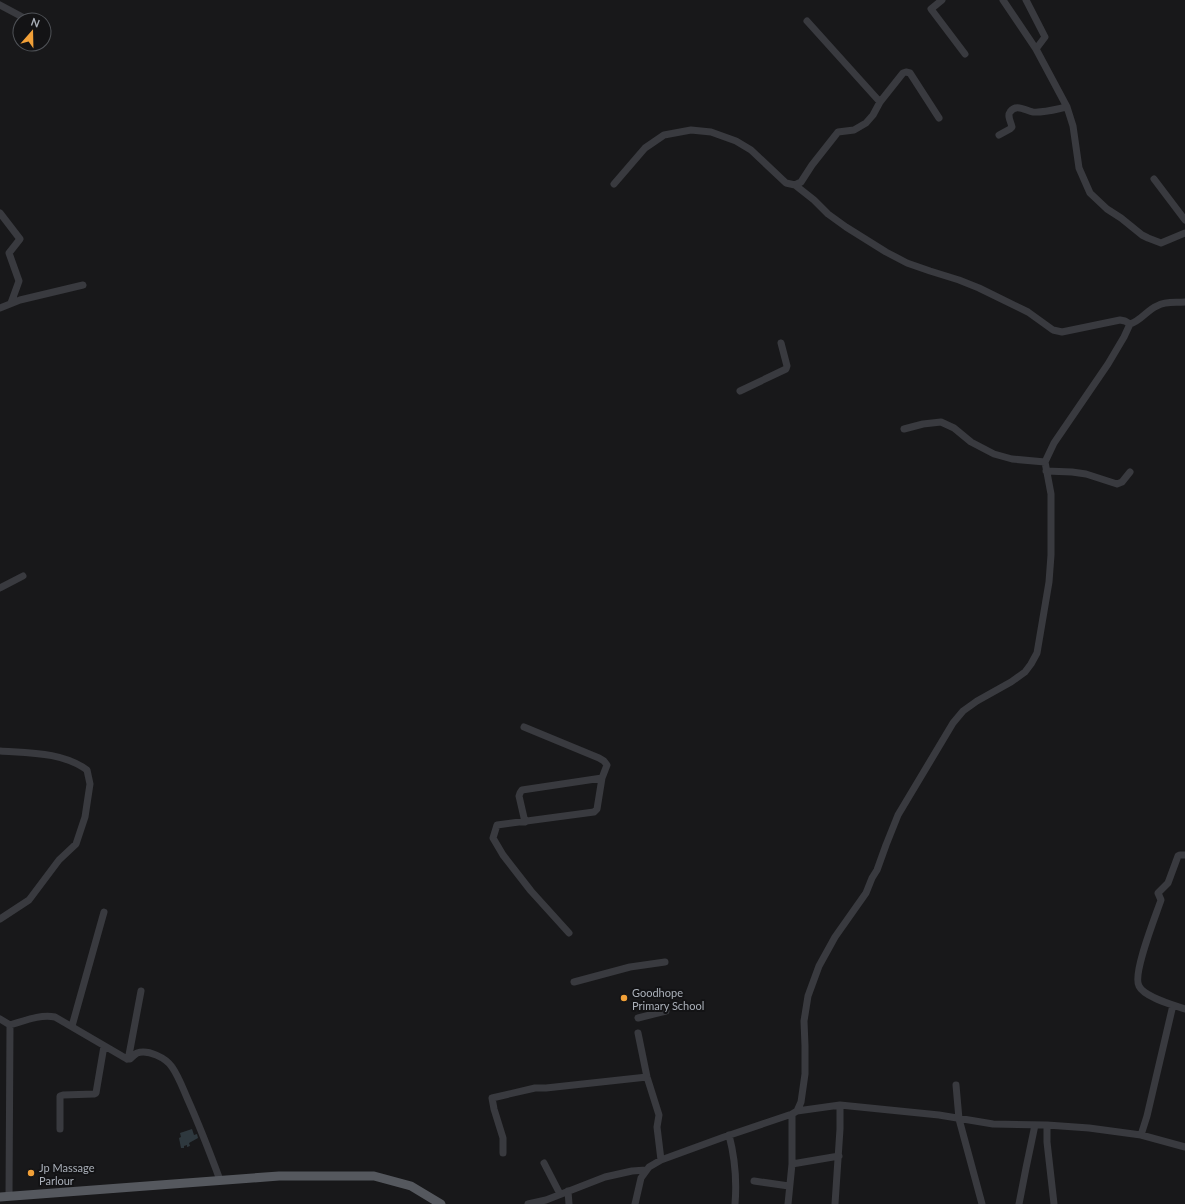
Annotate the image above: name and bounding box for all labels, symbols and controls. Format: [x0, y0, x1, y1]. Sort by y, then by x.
north arrow [12, 12, 52, 52]
text: N [29, 15, 42, 30]
place label: Goodhope Primary School [632, 986, 704, 1012]
marker: Goodhope Primary School [619, 993, 629, 1003]
place label: Jp Massage Parlour [39, 1161, 95, 1187]
marker: Jp Massage Parlour [26, 1168, 36, 1178]

